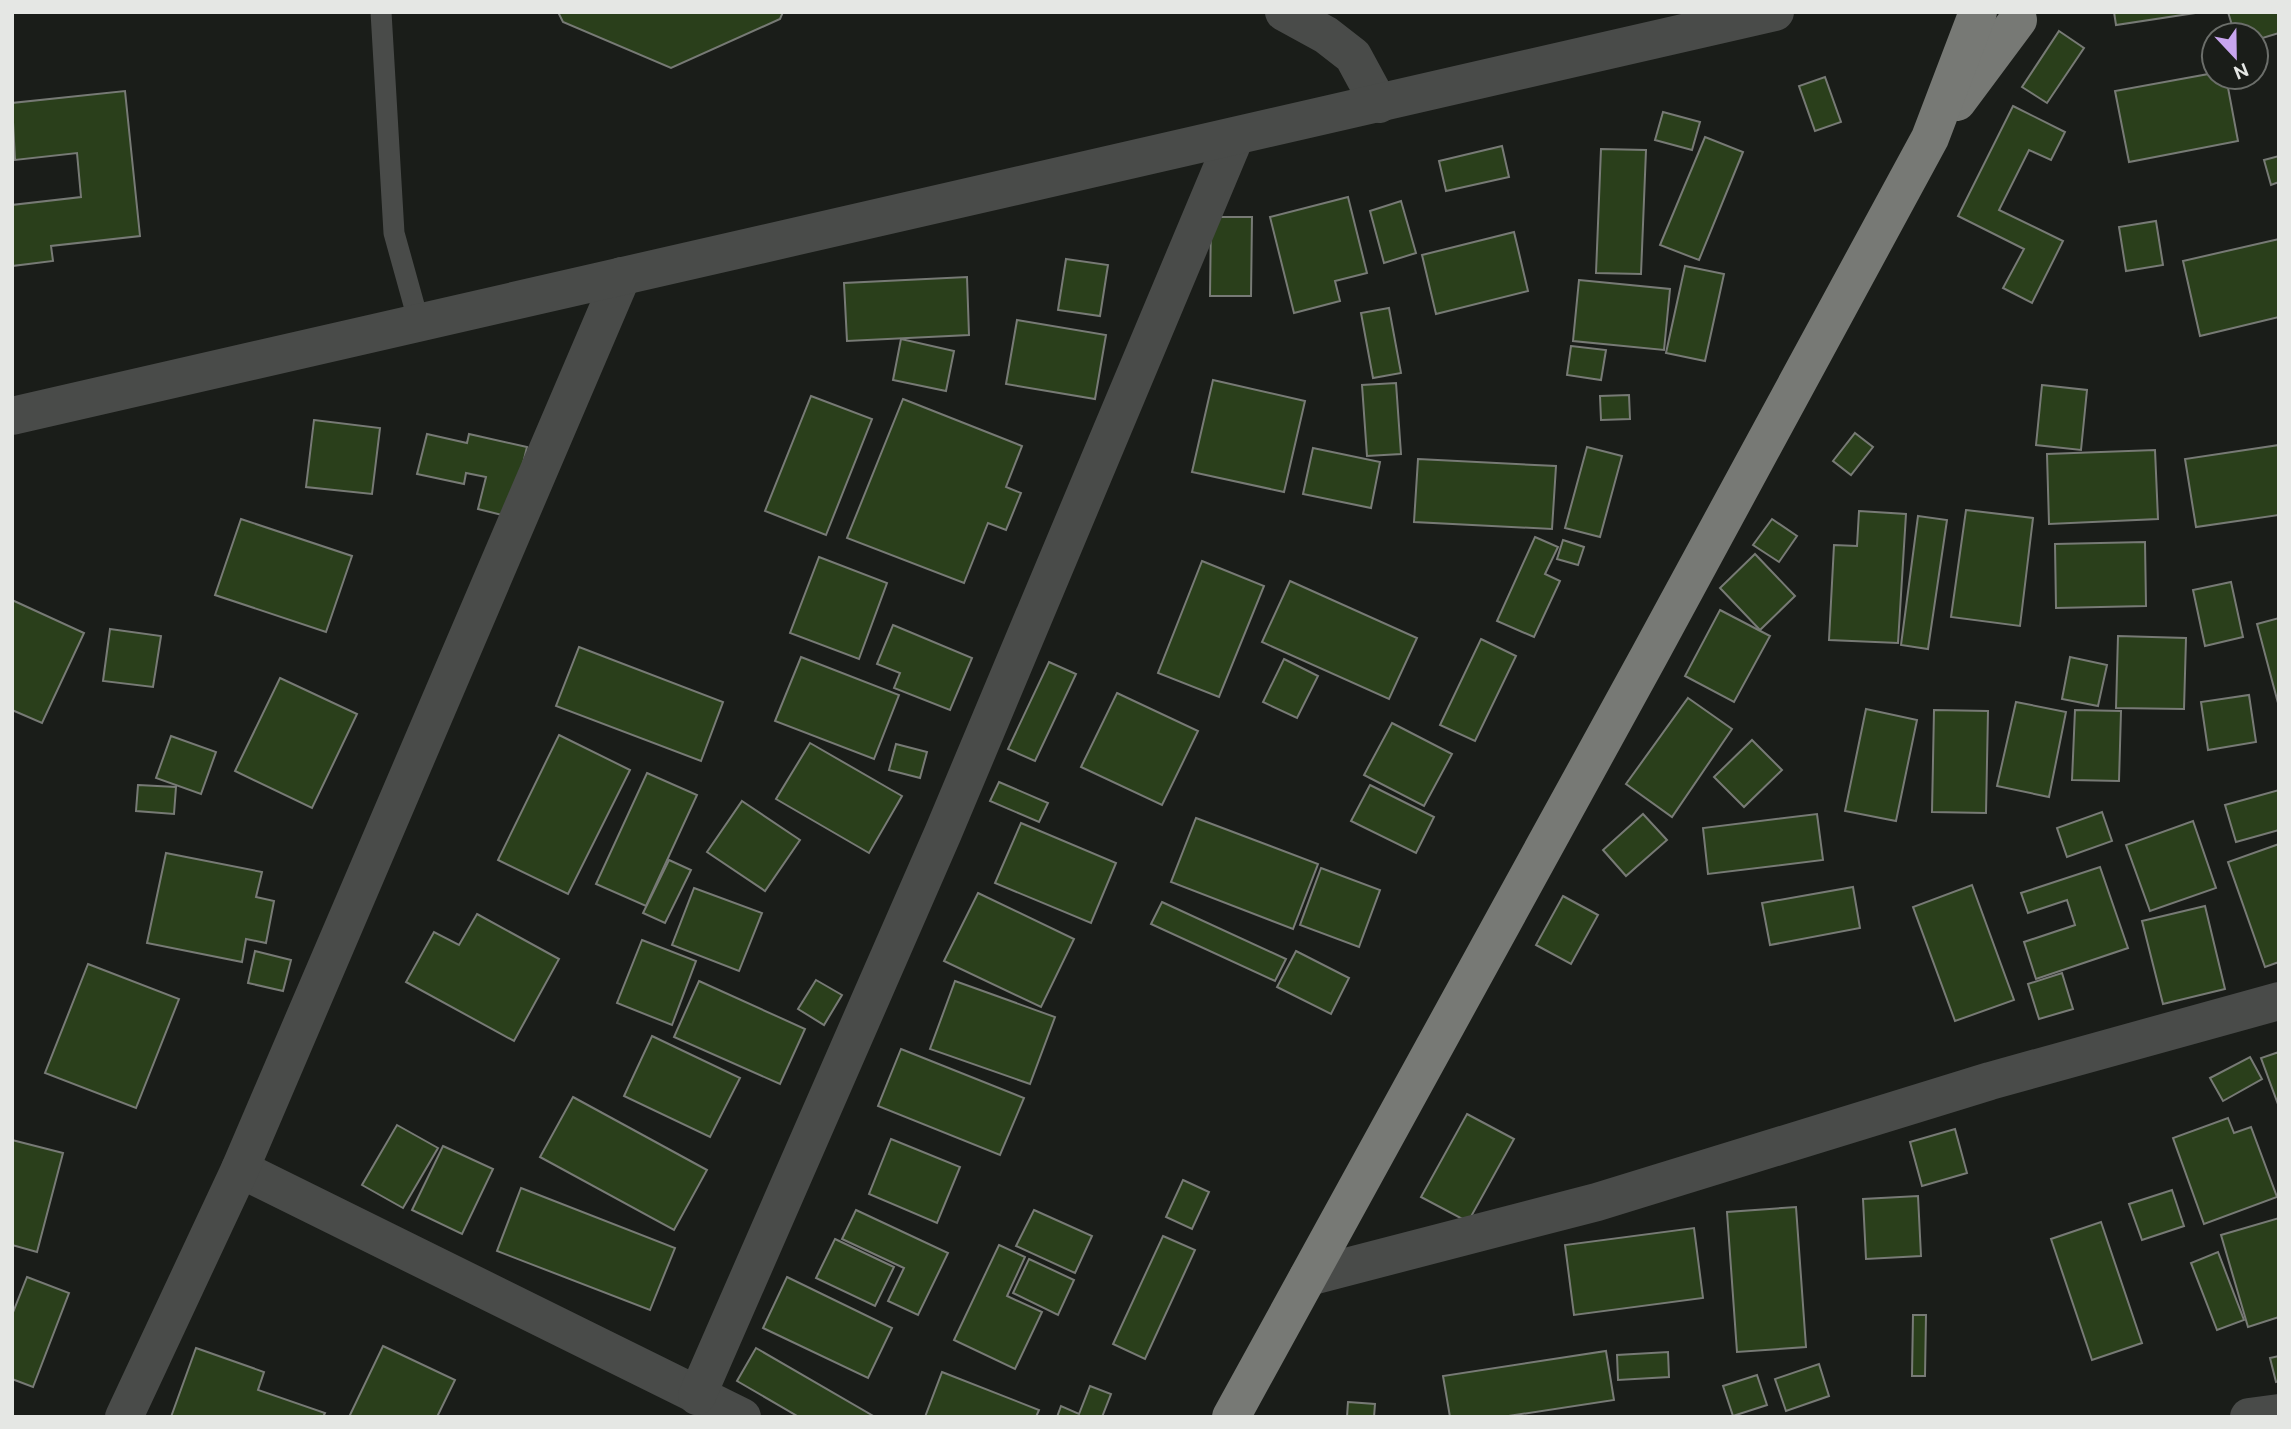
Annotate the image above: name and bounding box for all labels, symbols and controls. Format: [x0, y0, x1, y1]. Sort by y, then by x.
north arrow [2200, 21, 2270, 91]
text: N [2231, 59, 2252, 85]

